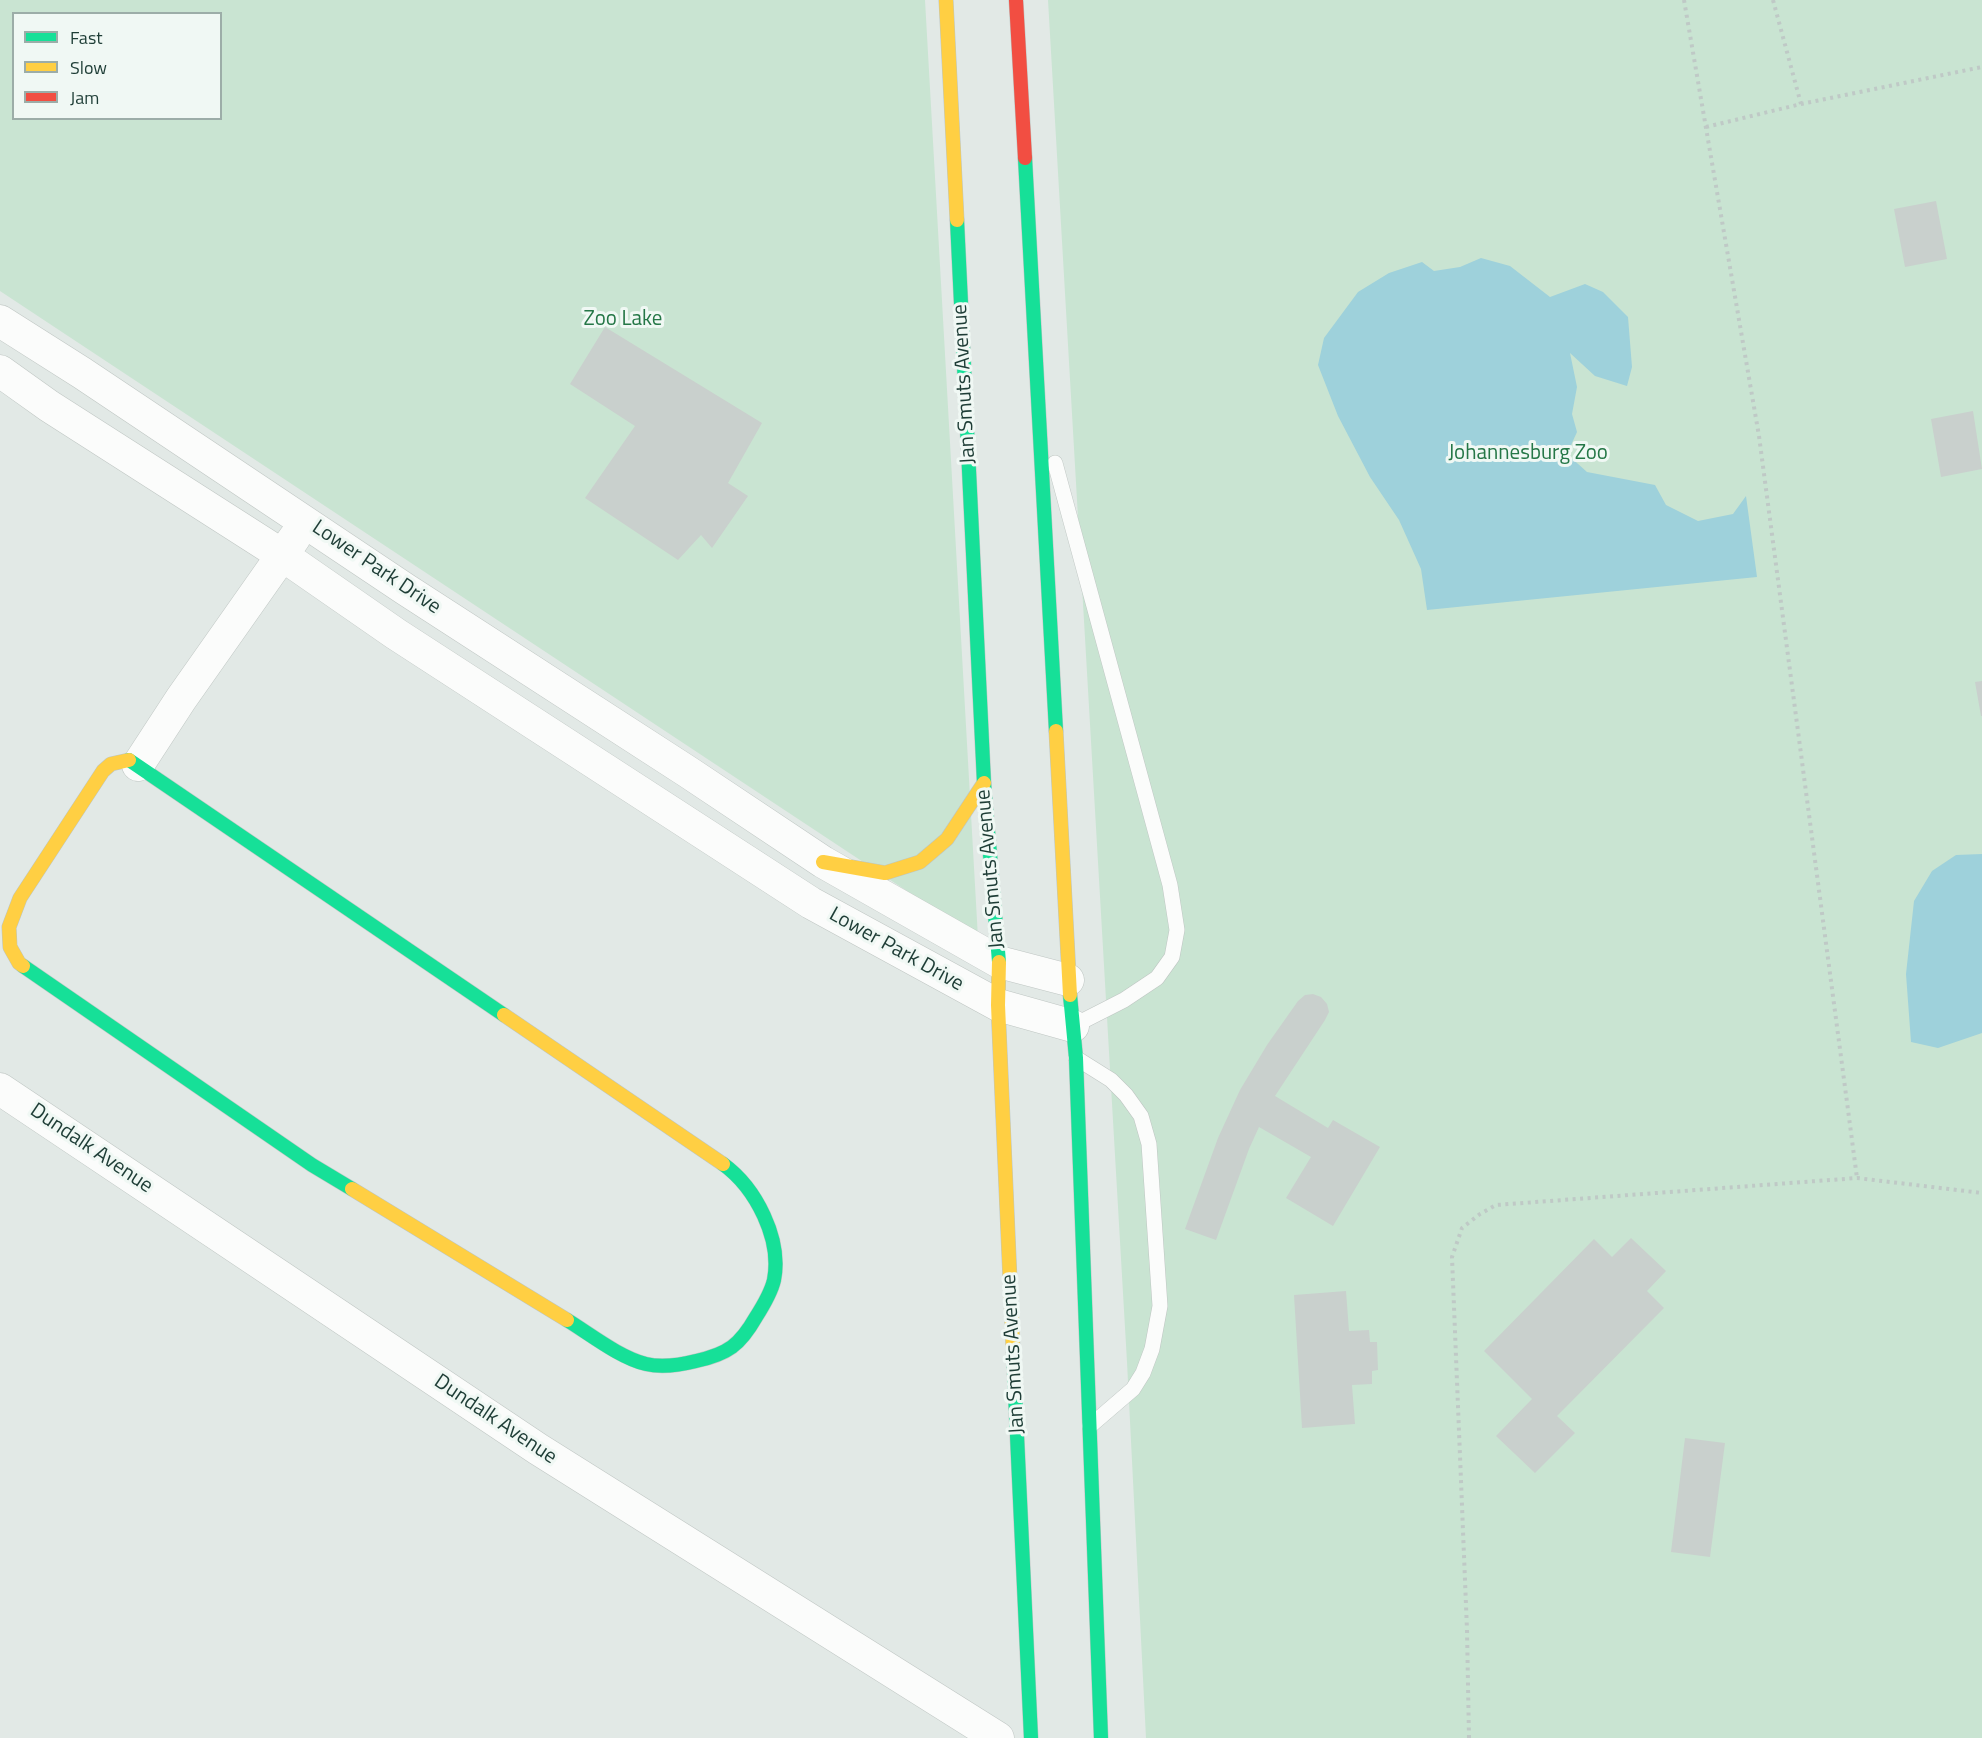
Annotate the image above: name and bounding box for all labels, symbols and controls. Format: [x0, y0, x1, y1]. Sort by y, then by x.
legend [12, 12, 222, 120]
text: Fast [70, 24, 103, 51]
text: Slow [70, 54, 107, 81]
text: Jam [70, 84, 99, 111]
street label: Jan Smuts Avenue [948, 303, 982, 465]
park label: Zoo Lake [584, 307, 662, 333]
park label: Johannesburg Zoo [1448, 441, 1608, 467]
street label: Lower Park Drive [307, 516, 445, 620]
street label: Jan Smuts Avenue [971, 788, 1011, 950]
street label: Lower Park Drive [824, 903, 968, 997]
street label: Dundalk Avenue [25, 1099, 157, 1199]
street label: Jan Smuts Avenue [997, 1273, 1031, 1435]
street label: Dundalk Avenue [429, 1370, 561, 1470]

